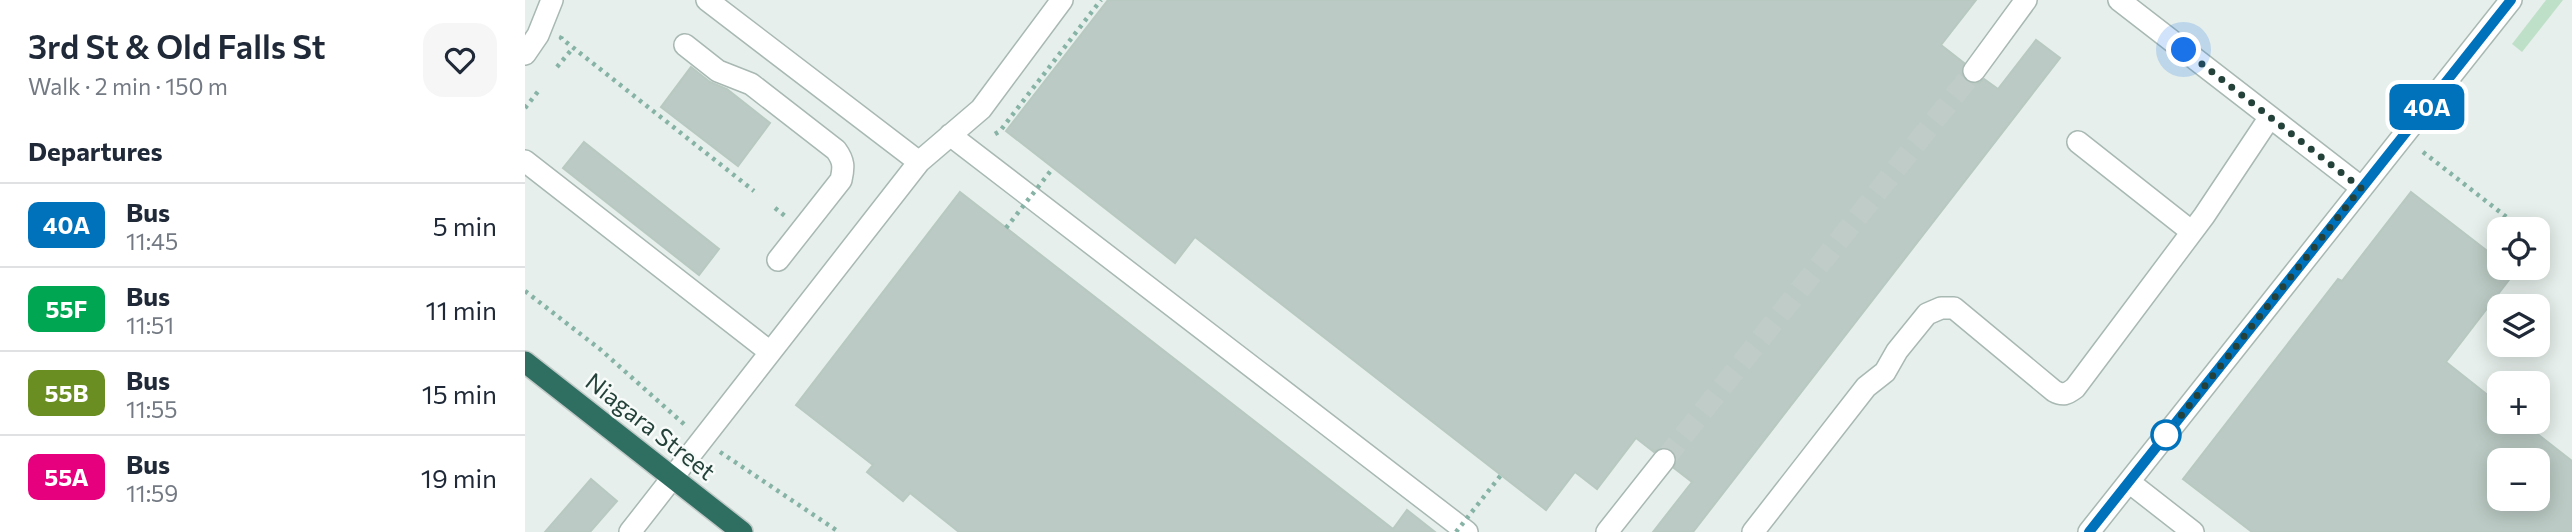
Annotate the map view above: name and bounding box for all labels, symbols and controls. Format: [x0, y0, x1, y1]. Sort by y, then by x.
button: heart [423, 23, 497, 97]
text: 3rd St & Old Falls St [28, 25, 325, 66]
your location [2166, 32, 2201, 67]
text: Walk · 2 min · 150 m [28, 72, 228, 100]
line badge: 40A [2387, 84, 2467, 130]
text: 40A [2403, 92, 2451, 121]
text: Departures [28, 135, 163, 166]
text: Bus [126, 196, 170, 227]
text: 40A [43, 210, 90, 239]
text: 5 min [433, 210, 497, 241]
map controls [2487, 217, 2550, 511]
button: locate [2487, 217, 2550, 280]
text: 11:45 [126, 227, 178, 255]
text: Bus [126, 280, 170, 311]
text: 55F [46, 294, 87, 323]
text: 11 min [426, 294, 497, 325]
button: layers [2487, 294, 2550, 357]
text: 11:51 [126, 311, 174, 339]
text: Bus [126, 364, 170, 395]
street label: Niagara Street [580, 366, 722, 486]
button: + [2487, 371, 2550, 434]
text: 55B [45, 378, 88, 407]
text: 15 min [422, 378, 497, 409]
text: 11:55 [126, 395, 178, 423]
unlabelled marker [2151, 420, 2181, 450]
text: Bus [126, 448, 170, 479]
button: − [2487, 448, 2550, 511]
text: 55A [44, 462, 89, 491]
text: 19 min [421, 462, 497, 493]
text: 11:59 [126, 479, 178, 507]

